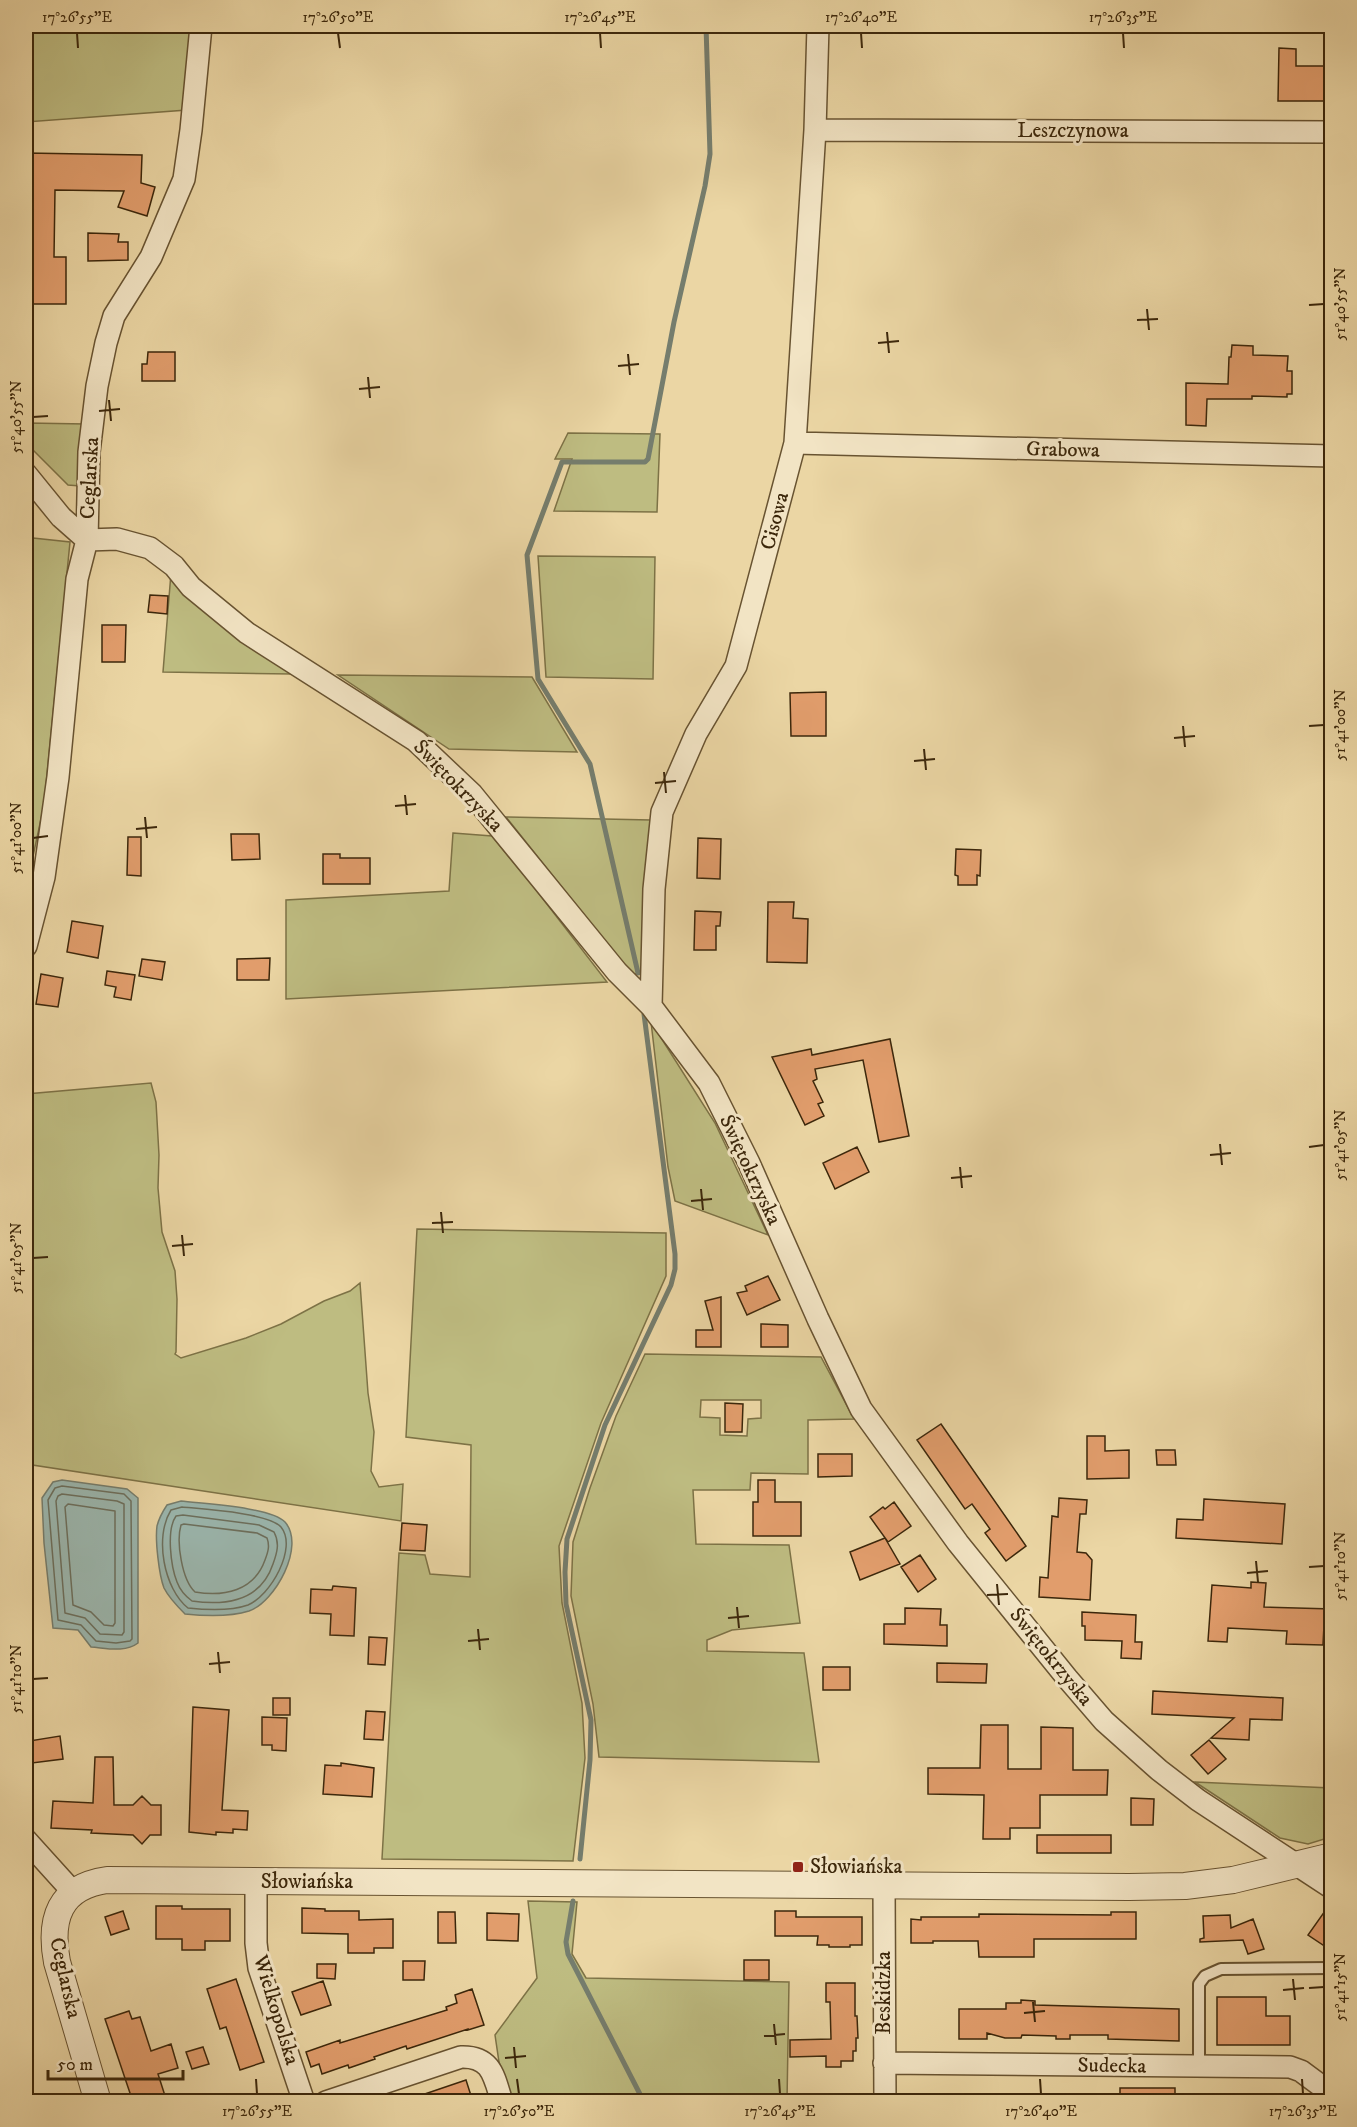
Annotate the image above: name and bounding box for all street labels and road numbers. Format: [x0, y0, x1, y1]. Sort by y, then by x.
street label: Leszczynowa [1017, 118, 1129, 144]
street label: Ceglarska [75, 436, 105, 520]
street label: Grabowa [1026, 436, 1100, 464]
street label: Cisowa [755, 489, 795, 553]
street label: Świętokrzyska [407, 733, 510, 838]
street label: Świętokrzyska [713, 1110, 789, 1229]
street label: Świętokrzyska [1004, 1601, 1100, 1711]
street label: Słowiańska [261, 1869, 353, 1895]
street label: Ceglarska [43, 1935, 87, 2021]
street label: Wielkopolska [247, 1951, 305, 2068]
street label: Beskidzka [871, 1951, 897, 2035]
street label: Sudecka [1077, 2052, 1147, 2080]

